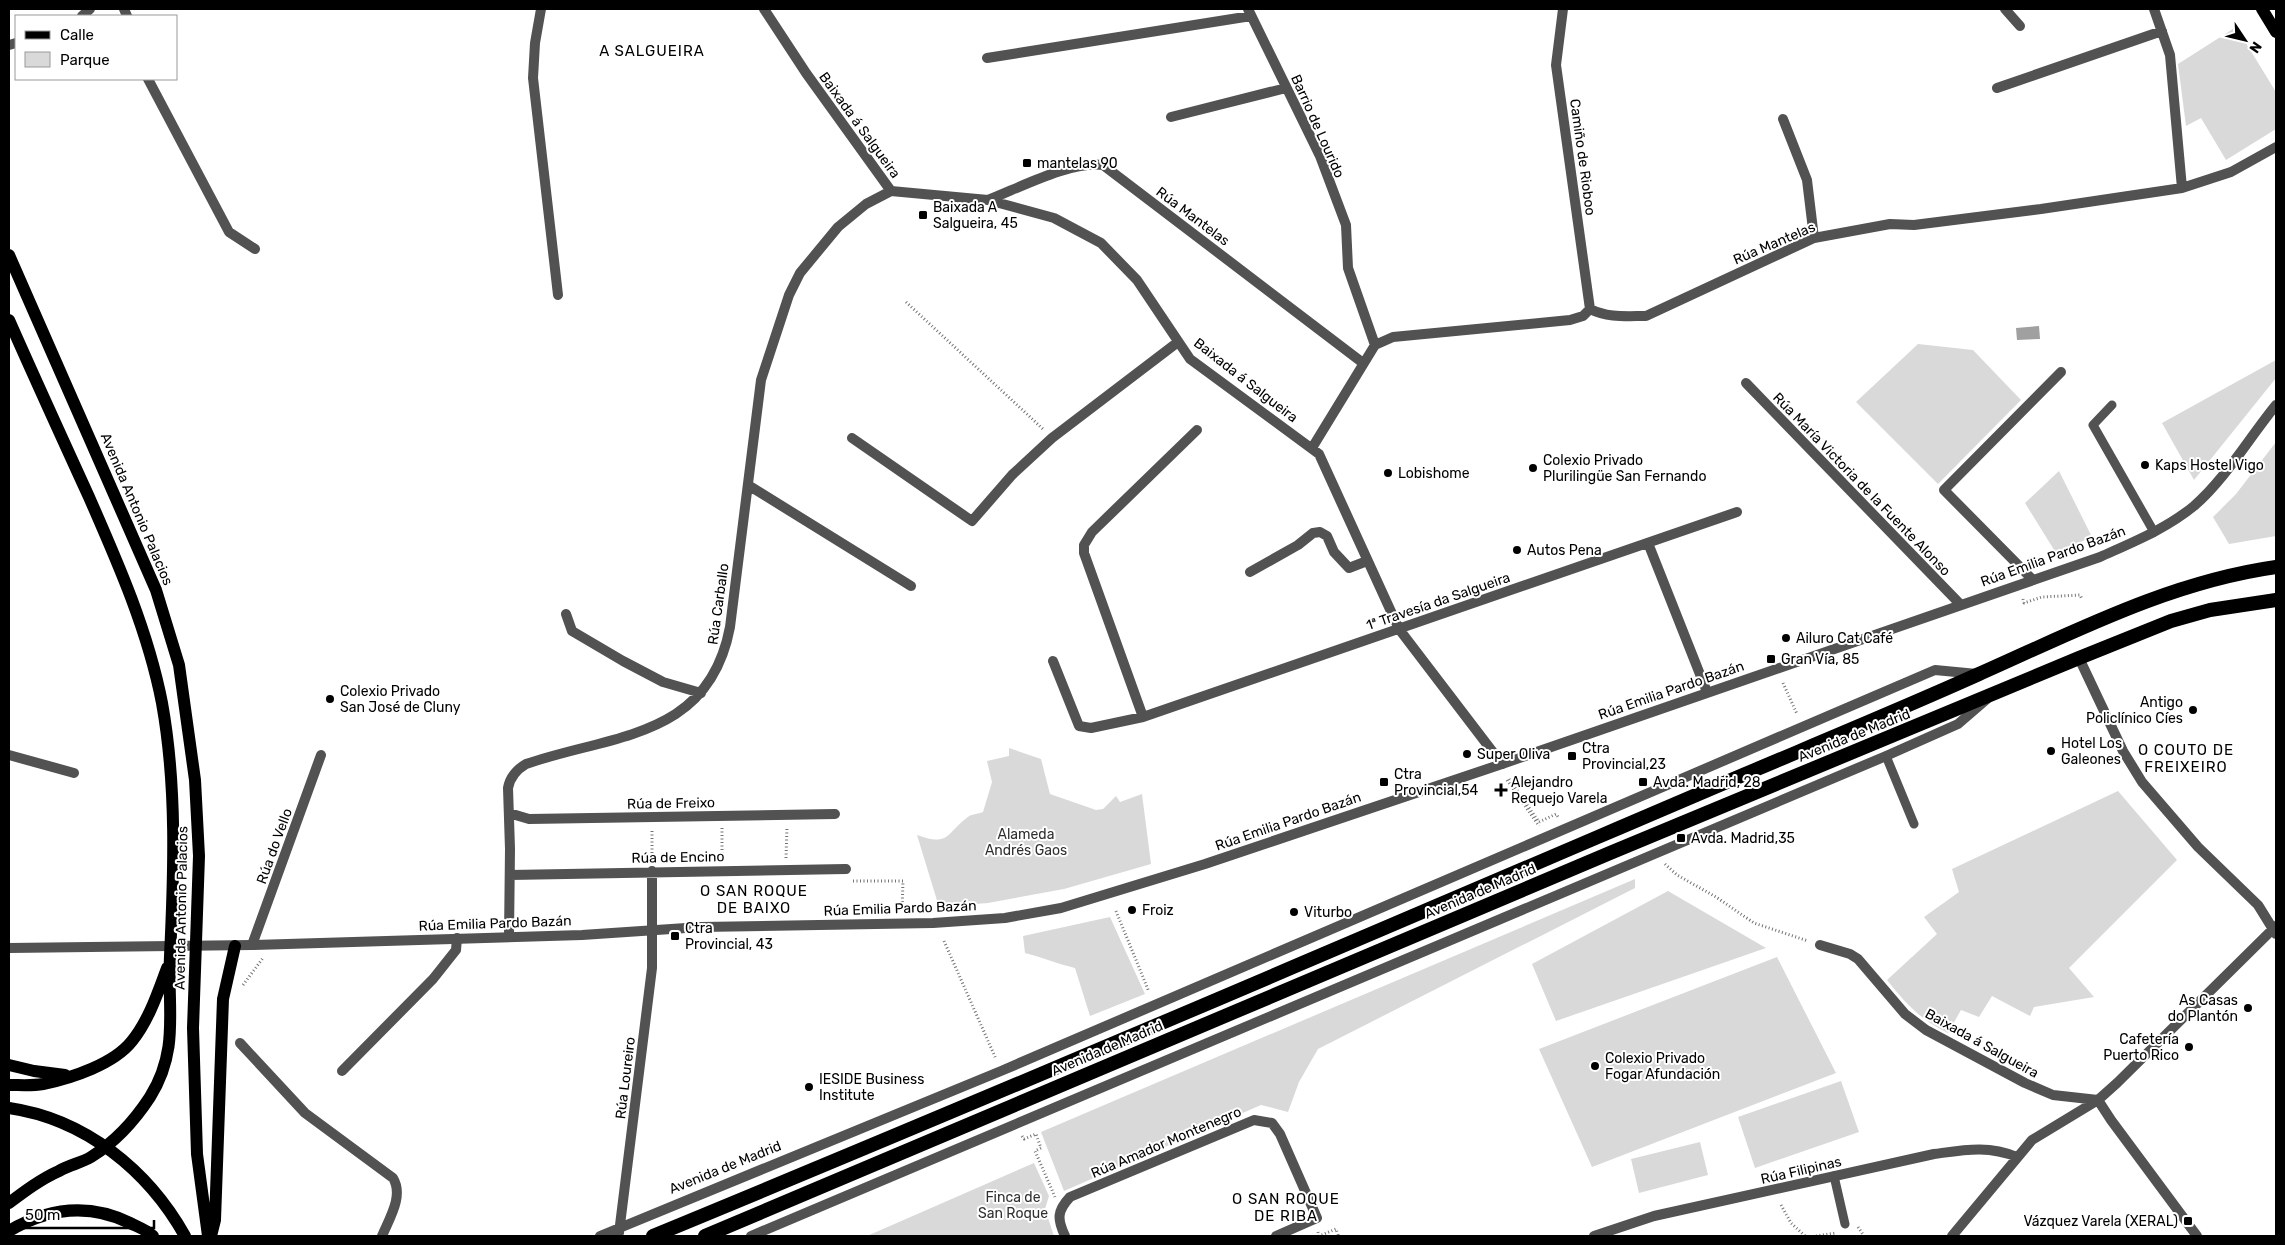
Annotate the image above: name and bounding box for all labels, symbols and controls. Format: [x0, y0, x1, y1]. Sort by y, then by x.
legend [15, 15, 178, 80]
north arrow [2220, 15, 2270, 65]
text: Calle [60, 26, 94, 44]
text: N [2245, 38, 2265, 56]
district label: A SALGUEIRA [599, 42, 705, 60]
text: Parque [60, 51, 110, 69]
street label: Baixada á Salgueira [815, 69, 904, 182]
street label: Barrio de Lourido [1287, 72, 1348, 181]
street label: Camiño de Rioboo [1566, 98, 1599, 216]
place label: mantelas 90 [1037, 155, 1118, 172]
marker: mantelas 90 [1021, 157, 1033, 169]
street label: Rúa Mantelas [1153, 183, 1233, 250]
place label: Baixada A Salgueira, 45 [933, 199, 1018, 232]
marker: Baixada A Salgueira, 45 [917, 209, 929, 221]
street label: Rúa Mantelas [1731, 219, 1818, 268]
street label: Baixada á Salgueira [1190, 335, 1301, 426]
street label: Rúa María Victoria de la Fuente Alonso [1769, 389, 1954, 580]
street label: Avenida Antonio Palacios [97, 430, 176, 588]
place label: Colexio Privado Plurilingüe San Fernando [1543, 452, 1706, 485]
place label: Kaps Hostel Vigo [2155, 457, 2264, 474]
marker: Kaps Hostel Vigo [2139, 459, 2151, 471]
marker: Colexio Privado Plurilingüe San Fernando [1527, 462, 1539, 474]
place label: Lobishome [1398, 465, 1470, 482]
marker: Lobishome [1382, 467, 1394, 479]
street label: Rúa Emilia Pardo Bazán [1978, 522, 2128, 591]
place label: Autos Pena [1527, 542, 1602, 559]
marker: Autos Pena [1511, 544, 1523, 556]
street label: Rúa Carballo [704, 562, 733, 646]
street label: 1ª Travesía da Salgueira [1364, 569, 1512, 634]
place label: Ailuro Cat Café [1796, 630, 1893, 647]
marker: Ailuro Cat Café [1780, 632, 1792, 644]
place label: Gran Vía, 85 [1781, 651, 1859, 668]
marker: Gran Vía, 85 [1765, 653, 1777, 665]
street label: Rúa Emilia Pardo Bazán [1596, 658, 1746, 723]
place label: Colexio Privado San José de Cluny [340, 683, 461, 716]
marker: Colexio Privado San José de Cluny [324, 693, 336, 705]
place label: Antigo Policlínico Cíes [2086, 694, 2183, 727]
marker: Antigo Policlínico Cíes [2187, 704, 2199, 716]
street label: Avenida de Madrid [1796, 705, 1913, 766]
place label: Hotel Los Galeones [2061, 735, 2122, 768]
place label: Ctra Provincial,23 [1582, 740, 1666, 773]
district label: O COUTO DE FREIXEIRO [2138, 741, 2234, 776]
marker: Hotel Los Galeones [2045, 745, 2057, 757]
place label: Super Oliva [1477, 746, 1550, 763]
marker: Super Oliva [1461, 748, 1473, 760]
marker: Ctra Provincial,23 [1566, 750, 1578, 762]
place label: Ctra Provincial,54 [1394, 766, 1479, 799]
place label: Alejandro Requejo Varela [1511, 774, 1607, 807]
place label: Avda. Madrid, 28 [1653, 774, 1761, 791]
marker: Ctra Provincial,54 [1378, 776, 1390, 788]
marker: Avda. Madrid, 28 [1637, 776, 1649, 788]
marker: Alejandro Requejo Varela [1495, 784, 1507, 796]
street label: Rúa Emilia Pardo Bazán [1213, 789, 1363, 854]
street label: Rúa de Freixo [627, 794, 715, 813]
street label: Rúa do Vello [253, 806, 296, 886]
street label: Avenida Antonio Palacios [172, 826, 191, 990]
park label: Alameda Andrés Gaos [985, 826, 1067, 859]
place label: Avda. Madrid,35 [1691, 830, 1795, 847]
marker: Avda. Madrid,35 [1675, 832, 1687, 844]
street label: Rúa de Encino [631, 848, 725, 867]
street label: Avenida de Madrid [1422, 860, 1539, 923]
district label: O SAN ROQUE DE BAIXO [700, 882, 808, 917]
street label: Rúa Emilia Pardo Bazán [823, 897, 977, 920]
place label: Froiz [1142, 902, 1174, 919]
marker: Froiz [1126, 904, 1138, 916]
place label: Viturbo [1304, 904, 1352, 921]
marker: Viturbo [1288, 906, 1300, 918]
street label: Rúa Emilia Pardo Bazán [418, 912, 572, 935]
place label: Ctra Provincial, 43 [685, 920, 773, 953]
marker: Ctra Provincial, 43 [669, 930, 681, 942]
place label: As Casas do Plantón [2168, 992, 2238, 1025]
marker: As Casas do Plantón [2242, 1002, 2254, 1014]
street label: Baixada á Salgueira [1922, 1005, 2041, 1082]
street label: Avenida de Madrid [1049, 1017, 1166, 1080]
place label: Cafetería Puerto Rico [2103, 1031, 2179, 1064]
street label: Rúa Loureiro [612, 1036, 639, 1120]
marker: Cafetería Puerto Rico [2183, 1041, 2195, 1053]
place label: Colexio Privado Fogar Afundación [1605, 1050, 1720, 1083]
marker: Colexio Privado Fogar Afundación [1589, 1060, 1601, 1072]
place label: IESIDE Business Institute [819, 1071, 924, 1104]
marker: IESIDE Business Institute [803, 1081, 815, 1093]
street label: Rúa Amador Montenegro [1089, 1103, 1244, 1182]
street label: Avenida de Madrid [667, 1137, 784, 1198]
street label: Rúa Filipinas [1759, 1153, 1843, 1188]
park label: Finca de San Roque [978, 1189, 1048, 1222]
district label: O SAN ROQUE DE RIBA [1232, 1190, 1340, 1225]
scale bar [18, 1198, 154, 1230]
text: 50 m [25, 1206, 60, 1224]
place label: Vázquez Varela (XERAL) [2023, 1213, 2178, 1230]
marker: Vázquez Varela (XERAL) [2182, 1215, 2194, 1227]

